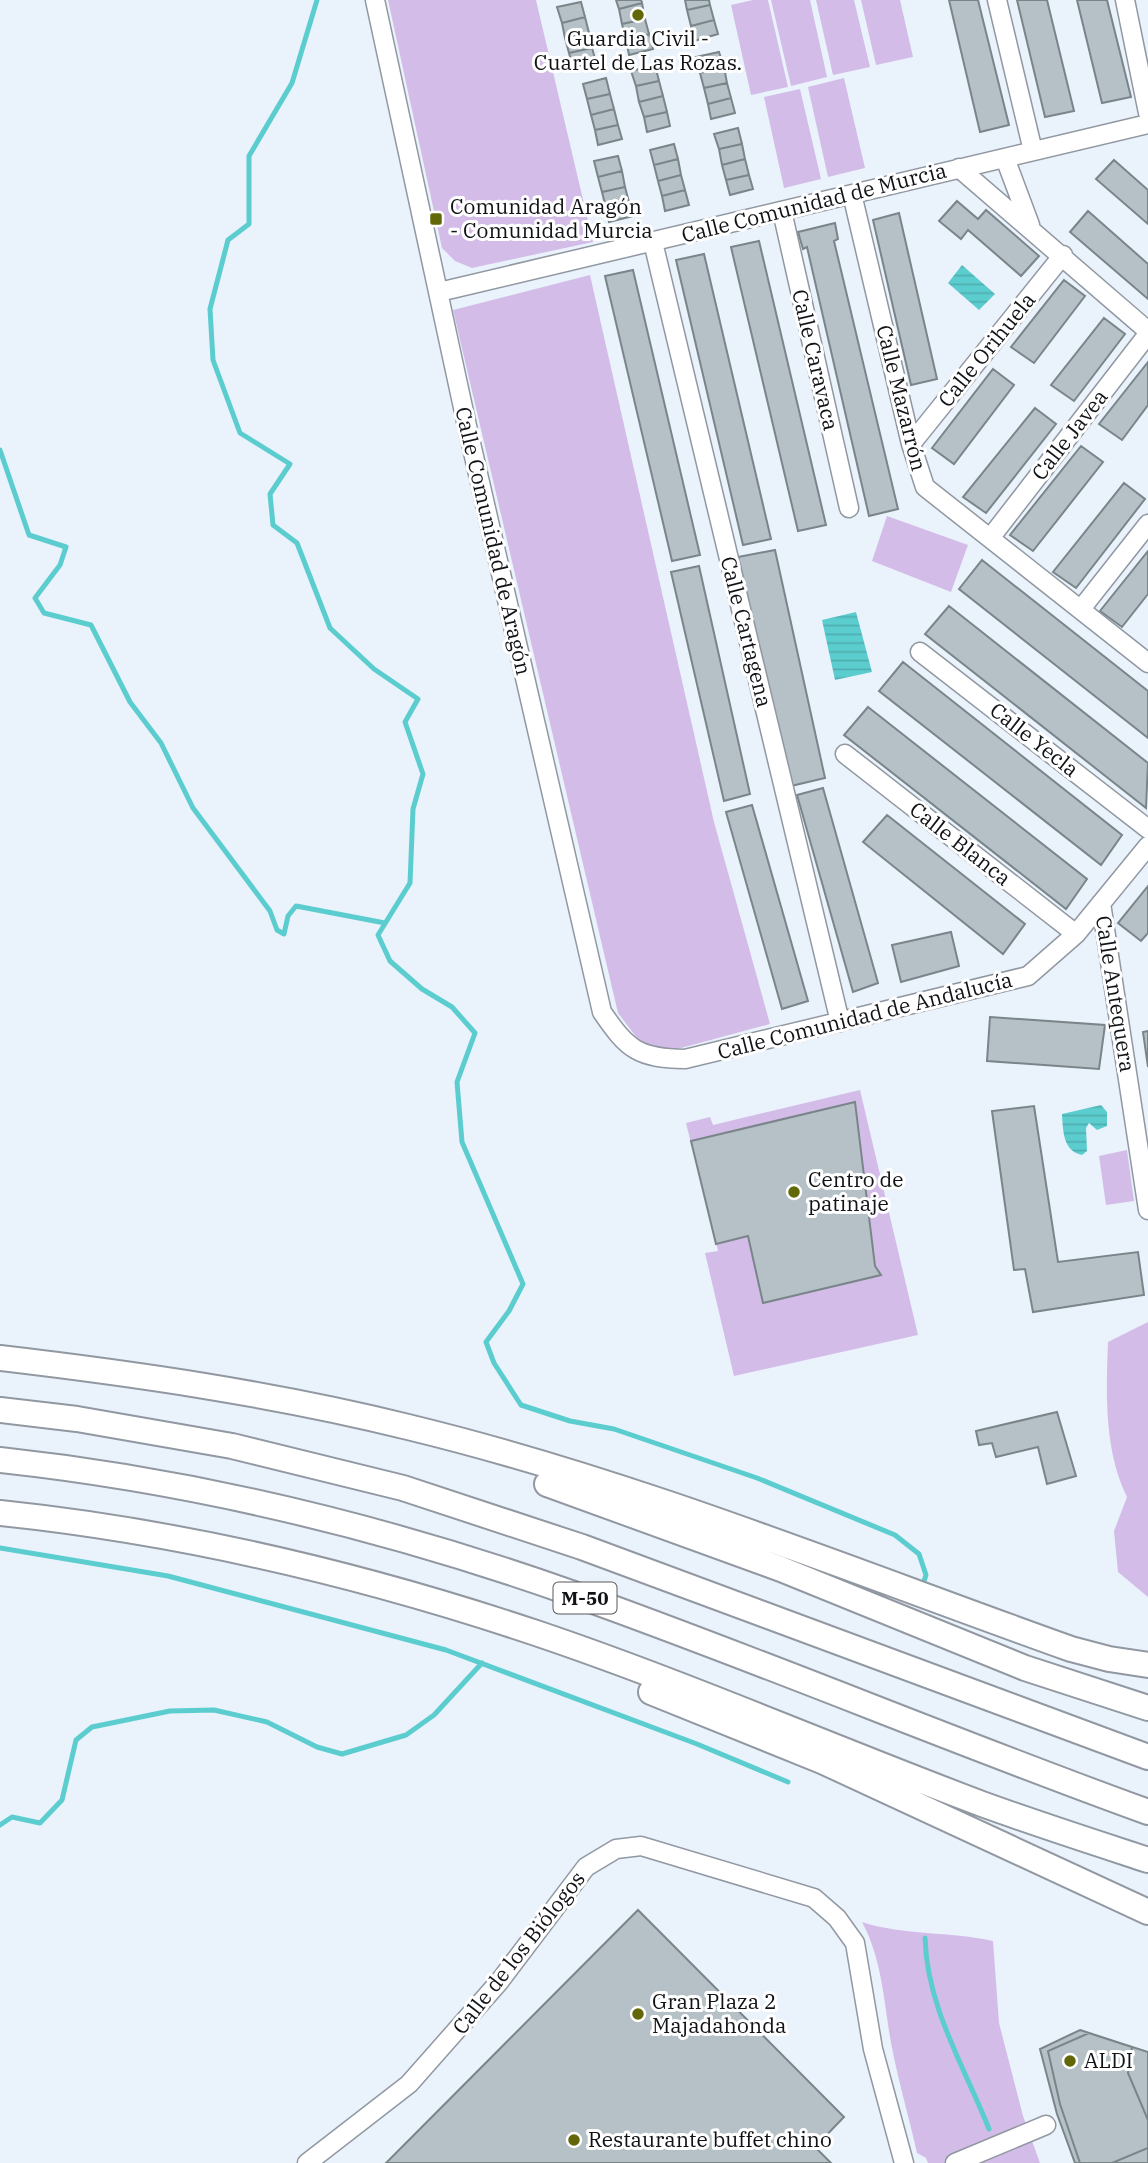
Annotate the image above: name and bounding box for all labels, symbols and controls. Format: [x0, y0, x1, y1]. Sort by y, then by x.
marker: Guardia Civil - Cuartel de Las Rozas. [630, 7, 646, 23]
place label: Guardia Civil - Cuartel de Las Rozas. [534, 24, 742, 76]
street label: Calle Comunidad de Murcia [678, 156, 949, 249]
place label: Comunidad Aragón - Comunidad Murcia [450, 192, 653, 244]
marker: Comunidad Aragón - Comunidad Murcia [428, 211, 444, 227]
street label: Calle Orihuela [931, 286, 1041, 412]
street label: Calle Caravaca [786, 287, 846, 433]
street label: Calle Mazarrón [870, 322, 934, 474]
street label: Calle Javea [1025, 383, 1114, 486]
street label: Calle Comunidad de Aragón [449, 404, 538, 678]
street label: Calle Cartagena [715, 554, 779, 710]
street label: Calle Yecla [984, 696, 1085, 783]
street label: Calle Blanca [904, 795, 1017, 892]
street label: Calle Antequera [1090, 914, 1142, 1074]
street label: Calle Comunidad de Andalucía [714, 965, 1015, 1065]
place label: Centro de patinaje [808, 1165, 904, 1217]
marker: Centro de patinaje [786, 1184, 802, 1200]
road number: M-50 [554, 1582, 616, 1614]
street label: Calle de los Biólogos [446, 1865, 591, 2040]
place label: Gran Plaza 2 Majadahonda [652, 1987, 786, 2039]
marker: Gran Plaza 2 Majadahonda [630, 2006, 646, 2022]
place label: ALDI [1084, 2046, 1133, 2074]
marker: ALDI [1062, 2053, 1078, 2069]
place label: Restaurante buffet chino [588, 2125, 832, 2153]
marker: Restaurante buffet chino [566, 2132, 582, 2148]

